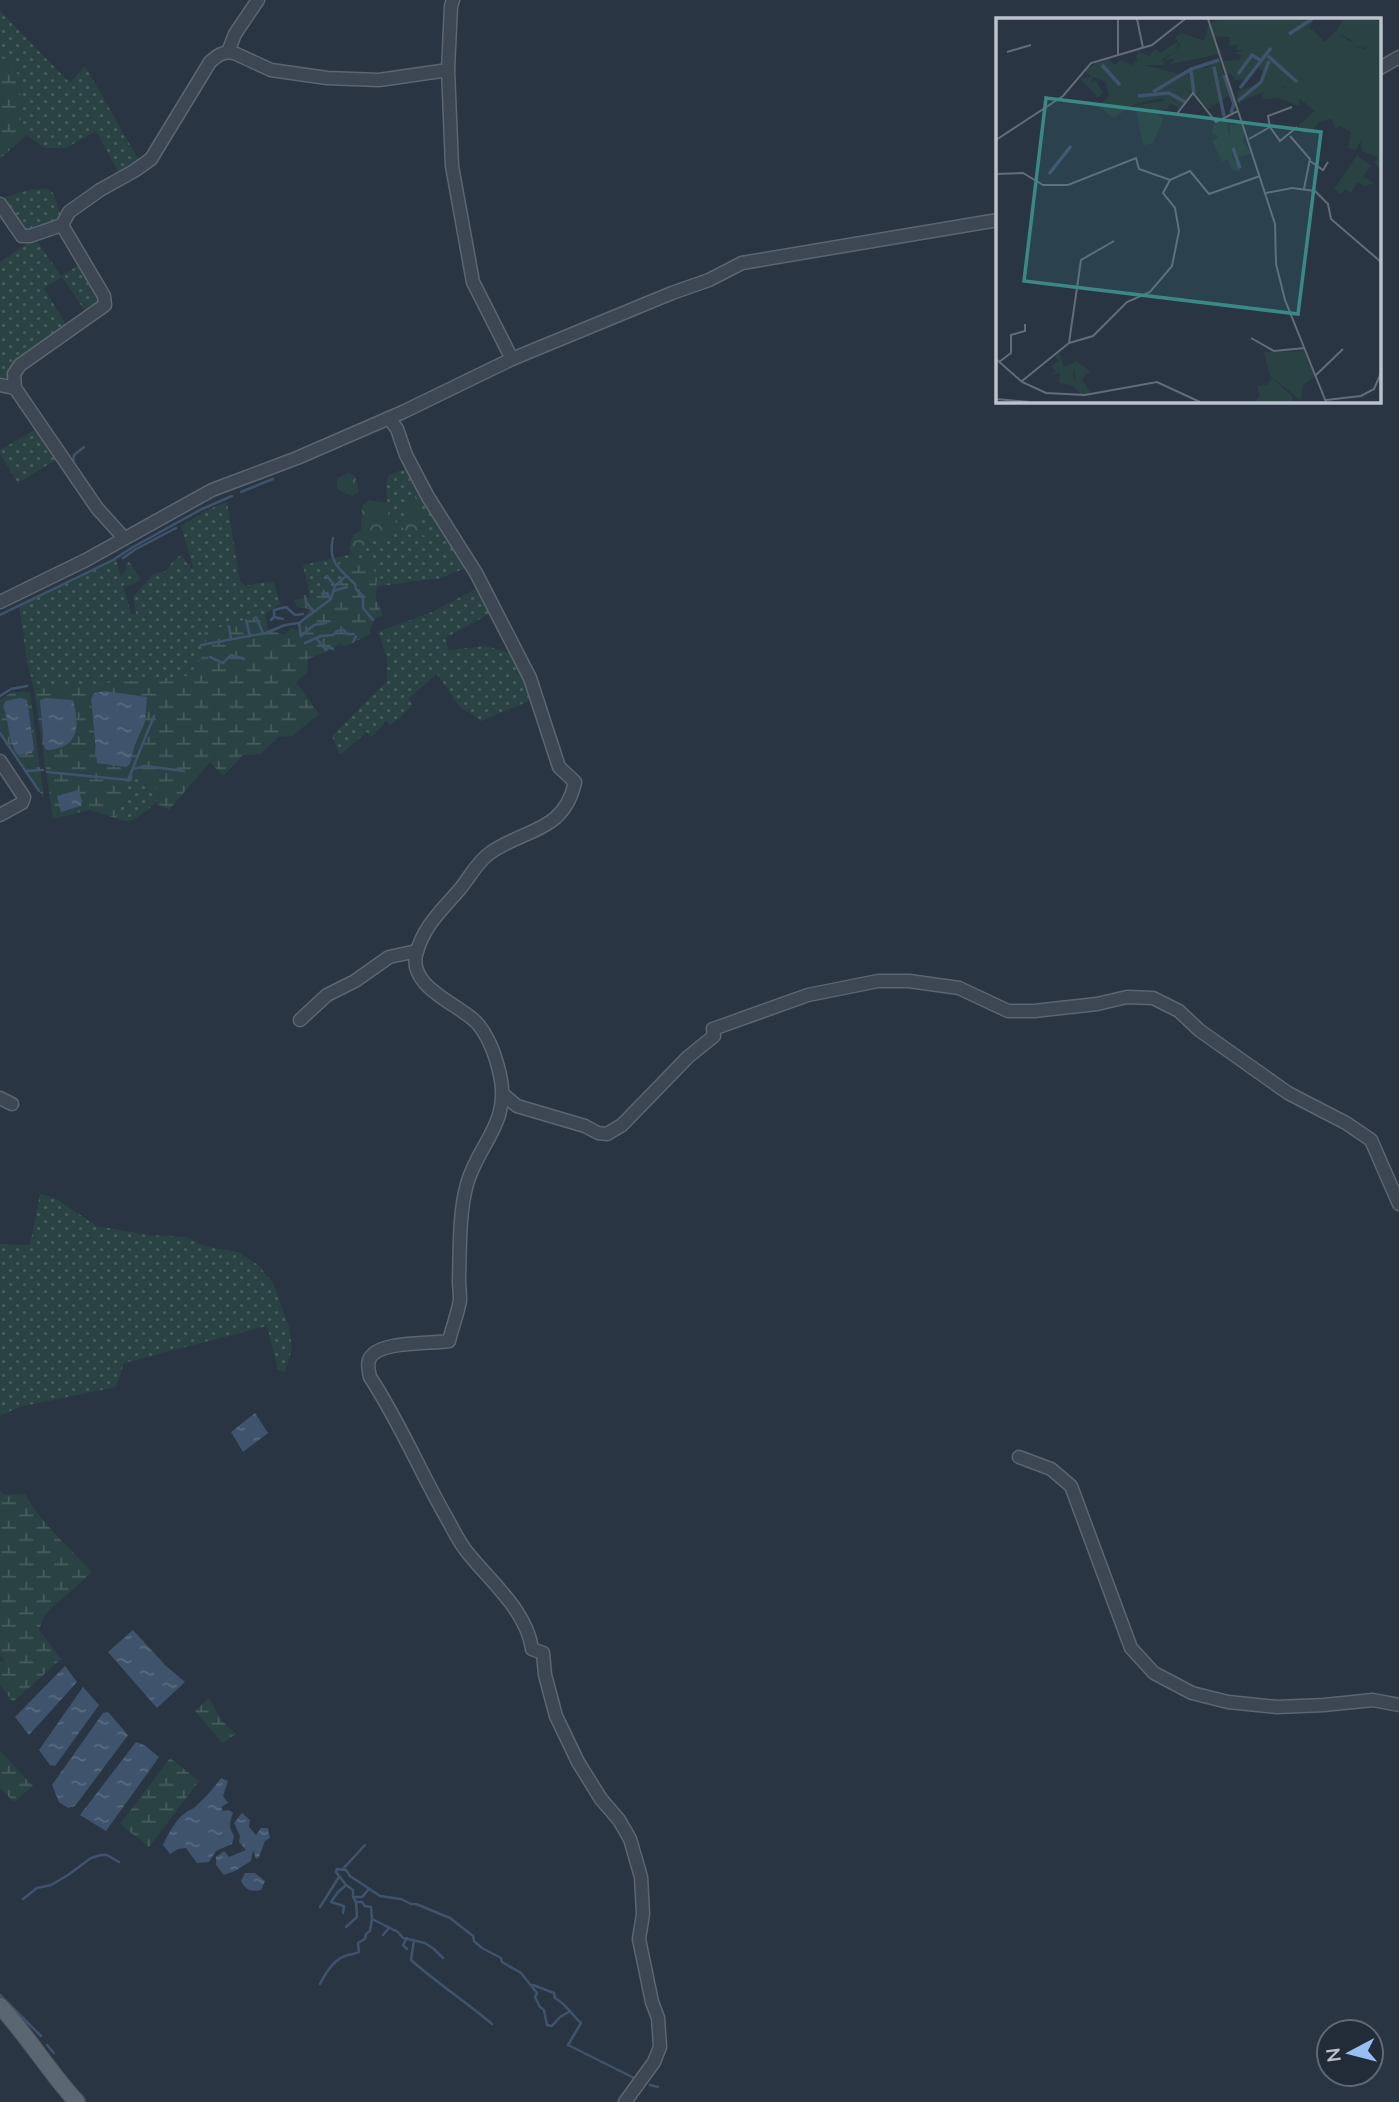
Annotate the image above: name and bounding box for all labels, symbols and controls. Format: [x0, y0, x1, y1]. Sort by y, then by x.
inset map [996, 18, 1382, 402]
north arrow [1315, 2018, 1385, 2088]
text: N [1320, 2046, 1348, 2064]

